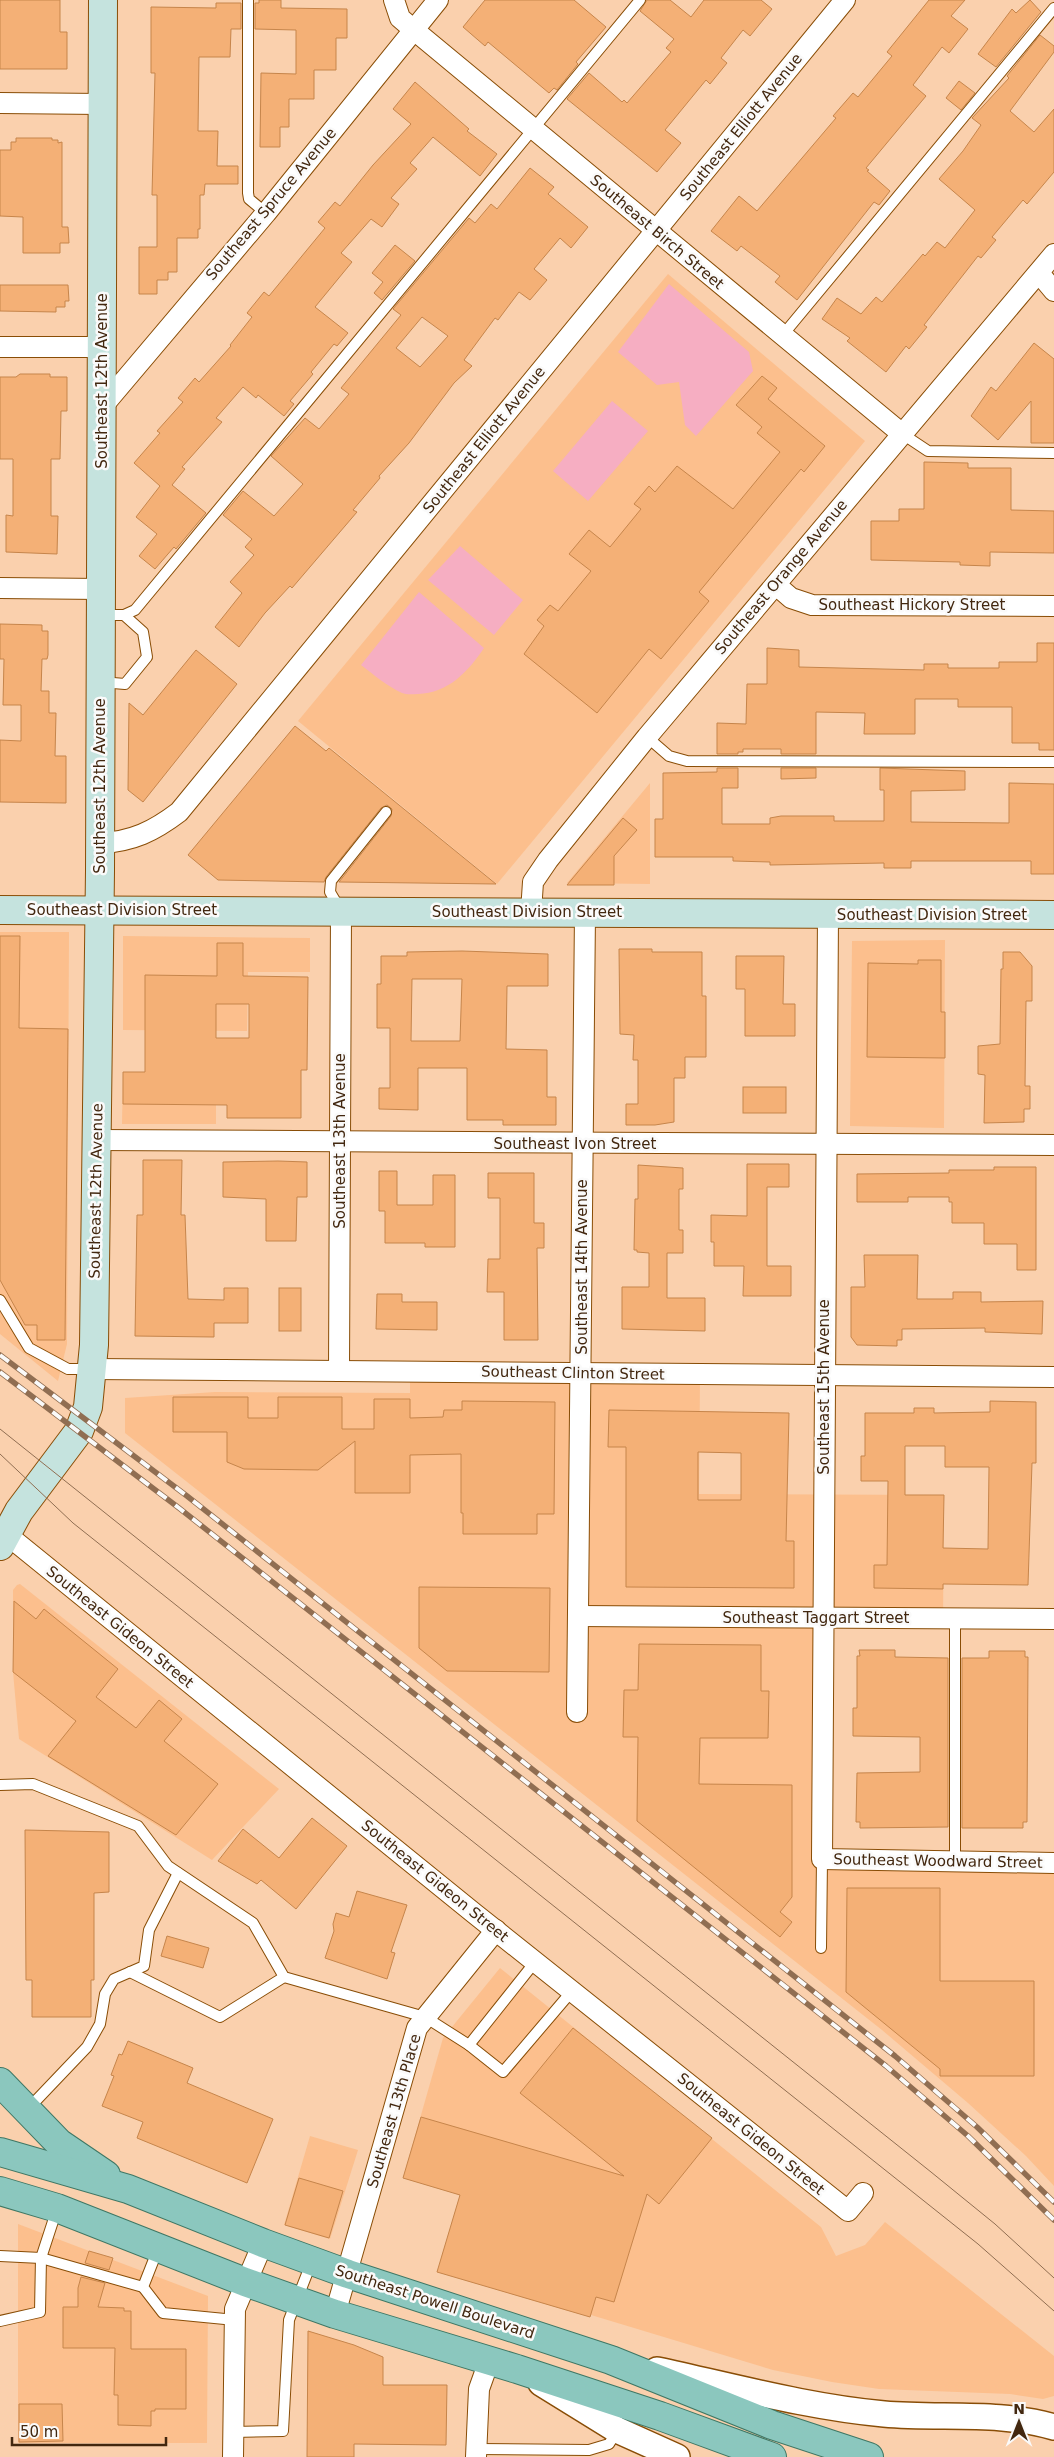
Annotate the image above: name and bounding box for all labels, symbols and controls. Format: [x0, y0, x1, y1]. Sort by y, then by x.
street label: Southeast Elliott Avenue [676, 50, 806, 204]
street label: Southeast Spruce Avenue [202, 124, 340, 284]
street label: Southeast Birch Street [587, 171, 728, 293]
street label: Southeast 12th Avenue [93, 293, 111, 469]
street label: Southeast Elliott Avenue [419, 363, 549, 517]
street label: Southeast Orange Avenue [711, 496, 851, 658]
street label: Southeast Hickory Street [819, 596, 1006, 614]
street label: Southeast 12th Avenue [91, 698, 109, 874]
street label: Southeast Division Street [27, 901, 217, 919]
street label: Southeast Division Street [432, 903, 622, 921]
street label: Southeast Division Street [837, 906, 1027, 924]
street label: Southeast 13th Avenue [331, 1053, 349, 1229]
street label: Southeast 12th Avenue [85, 1103, 107, 1279]
street label: Southeast Ivon Street [494, 1135, 657, 1153]
street label: Southeast 14th Avenue [573, 1179, 591, 1355]
street label: Southeast 15th Avenue [815, 1299, 833, 1475]
street label: Southeast Clinton Street [481, 1362, 665, 1384]
street label: Southeast Gideon Street [43, 1562, 197, 1692]
street label: Southeast Taggart Street [723, 1609, 910, 1627]
street label: Southeast Gideon Street [358, 1816, 512, 1946]
street label: Southeast Woodward Street [833, 1850, 1043, 1872]
street label: Southeast 13th Place [363, 2032, 425, 2190]
street label: Southeast Gideon Street [674, 2069, 828, 2199]
street label: Southeast Powell Boulevard [333, 2261, 537, 2343]
north arrow [994, 2397, 1044, 2447]
text: N [1013, 2401, 1025, 2417]
scale bar [12, 2414, 166, 2446]
text: 50 m [20, 2423, 58, 2441]

